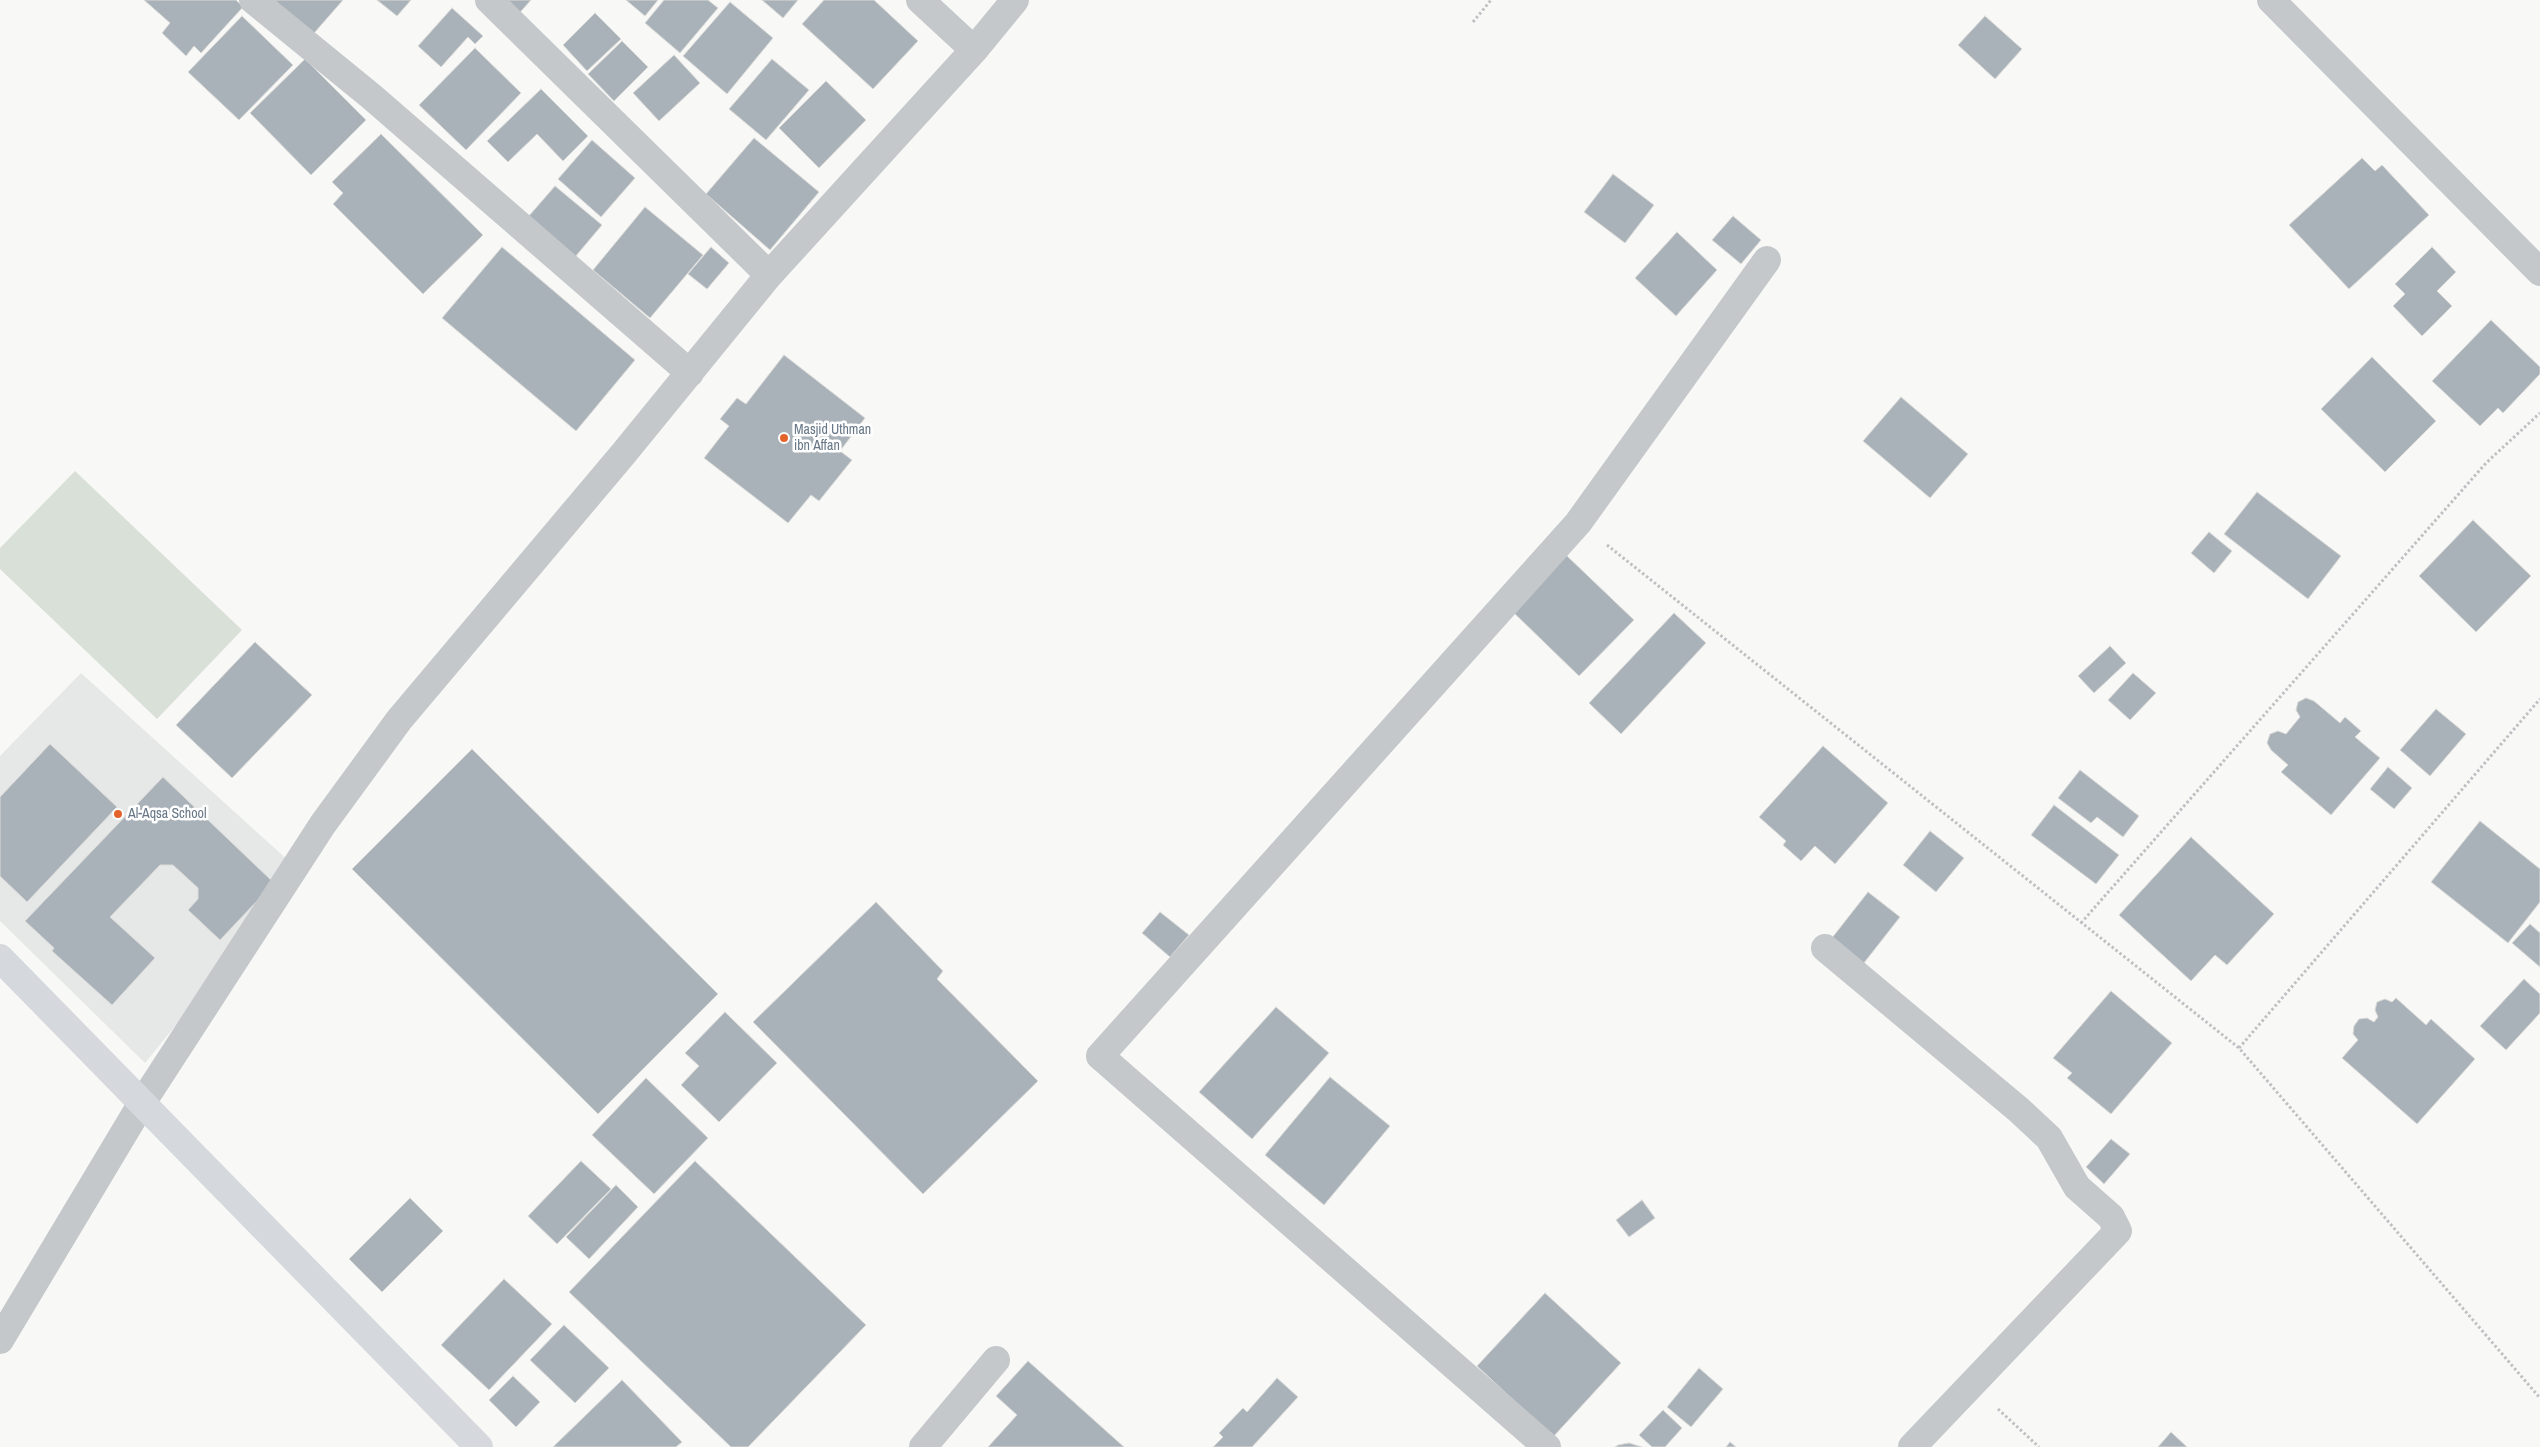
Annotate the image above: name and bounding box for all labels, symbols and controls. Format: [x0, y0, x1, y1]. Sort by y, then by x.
place label: Masjid Uthman ibn Affan [794, 422, 871, 454]
marker: Masjid Uthman ibn Affan [778, 432, 790, 444]
place label: Al-Aqsa School [128, 806, 206, 822]
marker: Al-Aqsa School [112, 808, 124, 820]

